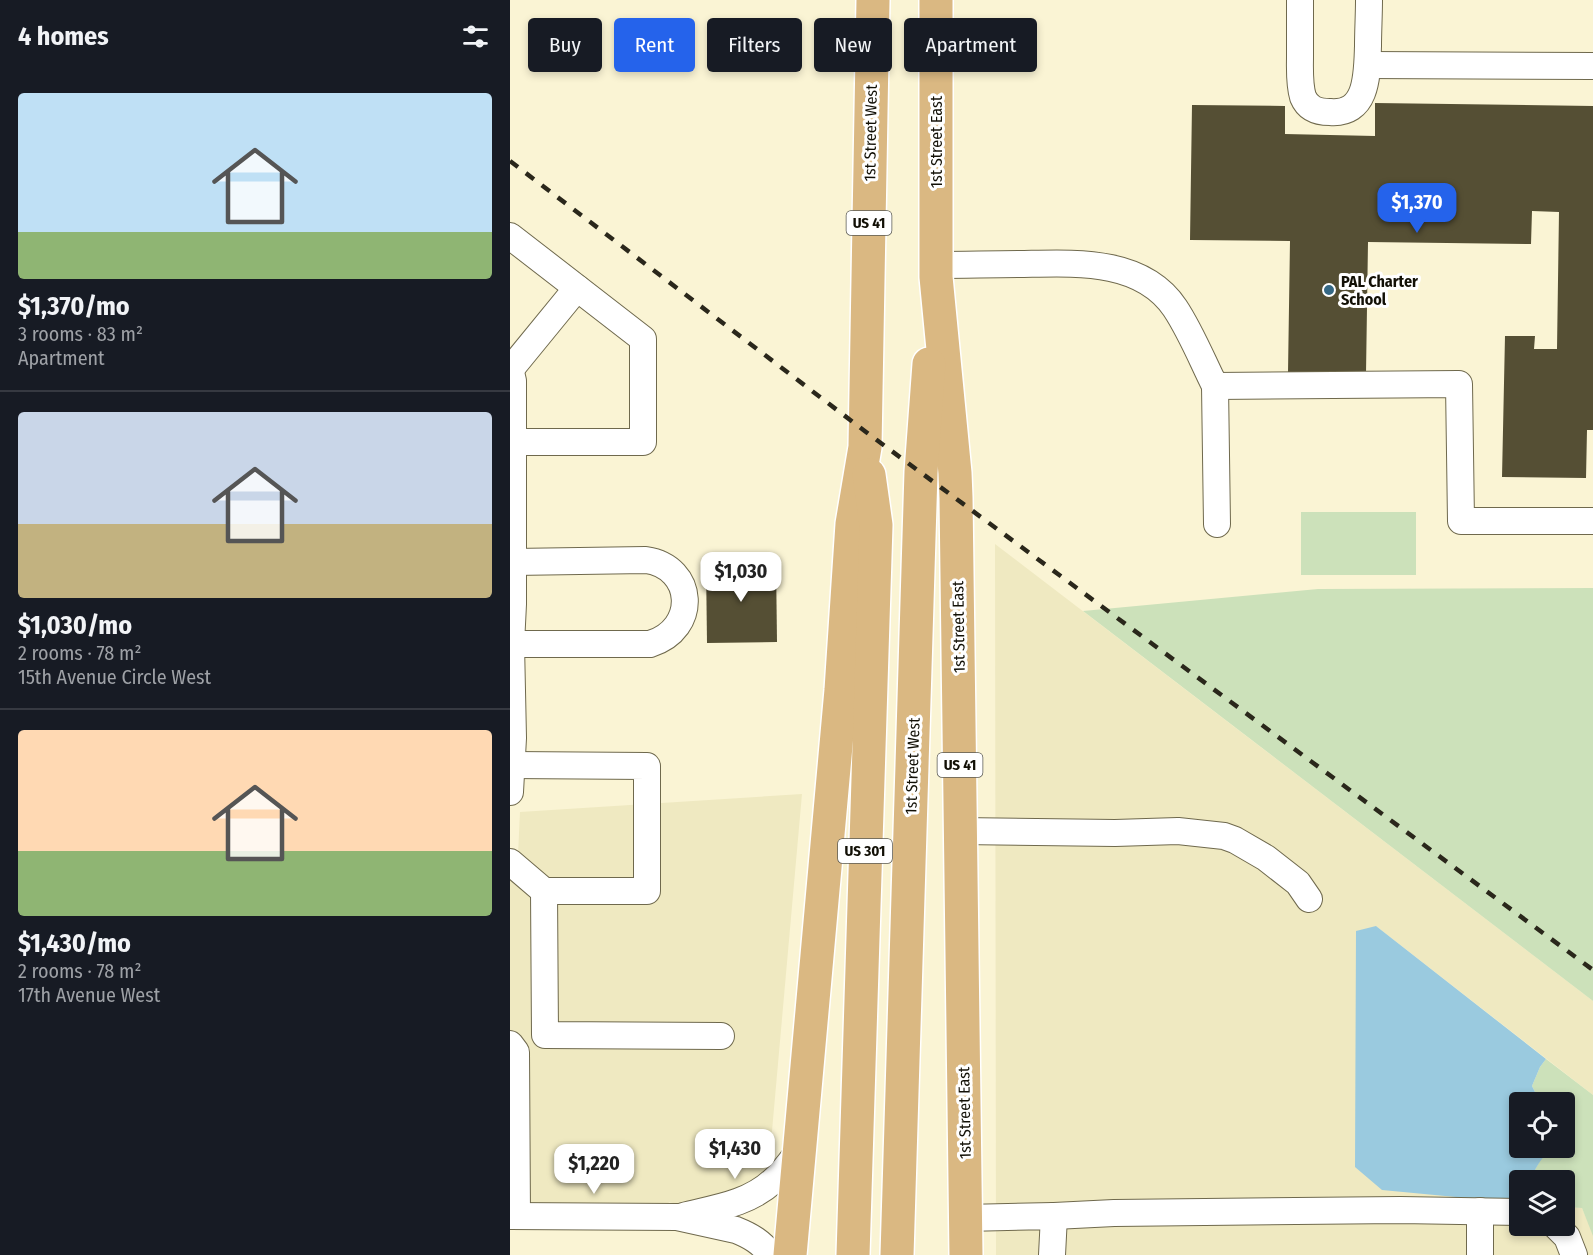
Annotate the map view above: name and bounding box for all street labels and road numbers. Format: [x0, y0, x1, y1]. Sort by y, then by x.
street label: 1st Street West [860, 84, 881, 182]
street label: 1st Street East [927, 95, 946, 188]
road number: US 41 [846, 211, 892, 235]
street label: 1st Street East [948, 580, 969, 673]
street label: 1st Street West [901, 716, 924, 815]
road number: US 41 [938, 753, 982, 777]
road number: US 301 [838, 839, 892, 863]
street label: 1st Street East [954, 1066, 975, 1159]

